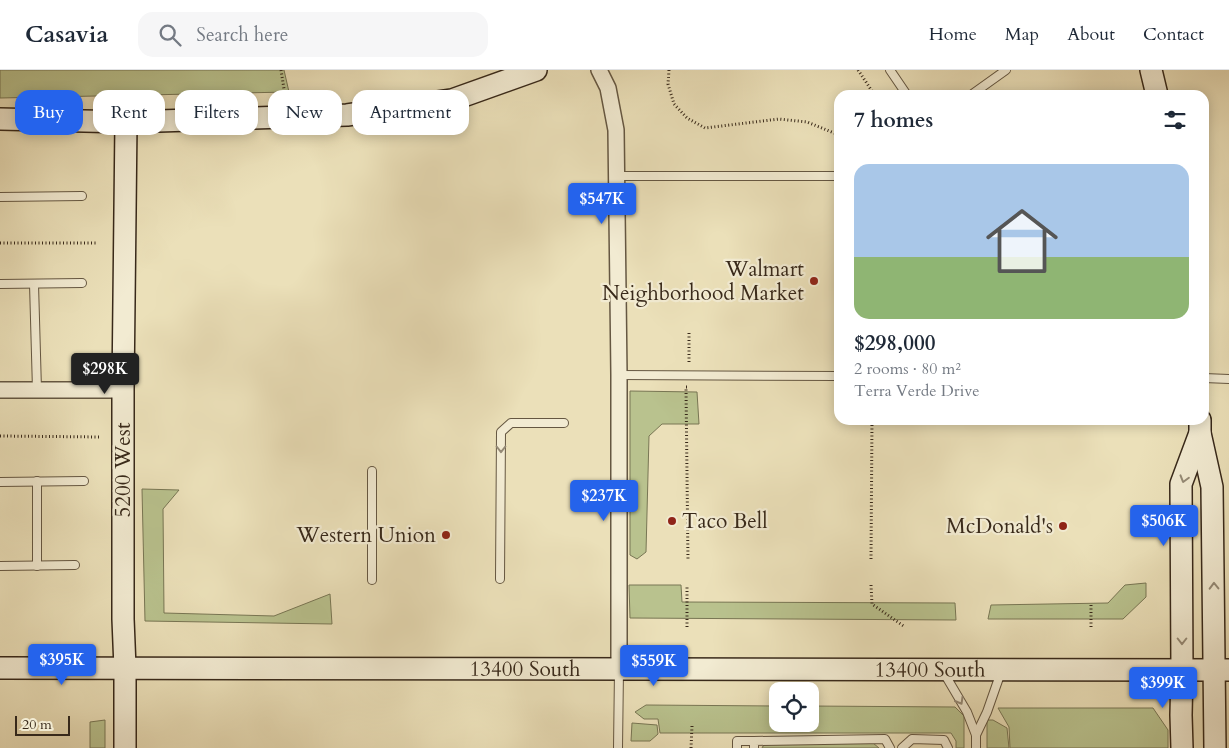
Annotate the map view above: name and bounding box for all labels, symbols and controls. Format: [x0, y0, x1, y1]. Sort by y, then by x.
search box [138, 12, 488, 57]
text: Casavia [25, 18, 108, 51]
icon: search [156, 21, 184, 49]
text: Search here [196, 22, 288, 48]
text: Home [929, 22, 977, 47]
text: Map [1005, 22, 1039, 47]
text: About [1067, 22, 1115, 47]
text: Contact [1143, 22, 1204, 47]
chip: Buy [15, 90, 83, 135]
chip: Rent [93, 90, 165, 135]
chip: Filters [175, 90, 258, 135]
chip: New [268, 90, 342, 135]
chip: Apartment [352, 90, 469, 135]
text: 7 homes [854, 106, 933, 135]
icon: filters [1161, 106, 1189, 134]
pin: $547K [567, 182, 637, 225]
text: $547K [579, 188, 625, 210]
icon: home [977, 196, 1067, 286]
place label: Walmart Neighborhood Market [602, 255, 804, 308]
marker: Walmart Neighborhood Market [808, 275, 820, 287]
text: $298,000 [854, 329, 935, 358]
pin: $298K [70, 352, 140, 395]
text: $298K [82, 358, 128, 380]
text: 2 rooms · 80 m² [854, 358, 961, 380]
text: Terra Verde Drive [854, 380, 980, 402]
street label: 5200 West [109, 422, 138, 518]
one-way arrow [496, 446, 506, 453]
one-way arrow [1179, 474, 1189, 482]
pin: $237K [569, 480, 639, 522]
text: $237K [581, 485, 627, 507]
pin: $506K [1129, 504, 1199, 547]
place label: Taco Bell [682, 507, 768, 536]
text: $506K [1141, 510, 1187, 532]
place label: McDonald's [946, 512, 1053, 541]
marker: Taco Bell [666, 515, 678, 527]
marker: McDonald's [1057, 520, 1069, 532]
place label: Western Union [296, 521, 436, 550]
marker: Western Union [440, 529, 452, 541]
one-way arrow [1209, 582, 1219, 590]
one-way arrow [1177, 638, 1187, 645]
pin: $395K [27, 644, 97, 686]
pin: $559K [619, 644, 689, 687]
text: $395K [39, 649, 85, 671]
text: $559K [631, 650, 677, 672]
street label: 13400 South [469, 655, 581, 684]
street label: 13400 South [874, 655, 986, 685]
pin: $399K [1128, 666, 1198, 709]
text: $399K [1140, 672, 1186, 694]
map controls [769, 682, 819, 732]
button: locate [769, 682, 819, 732]
one-way arrow [954, 696, 964, 705]
scale bar [15, 713, 70, 736]
text: 20 m [22, 715, 52, 734]

